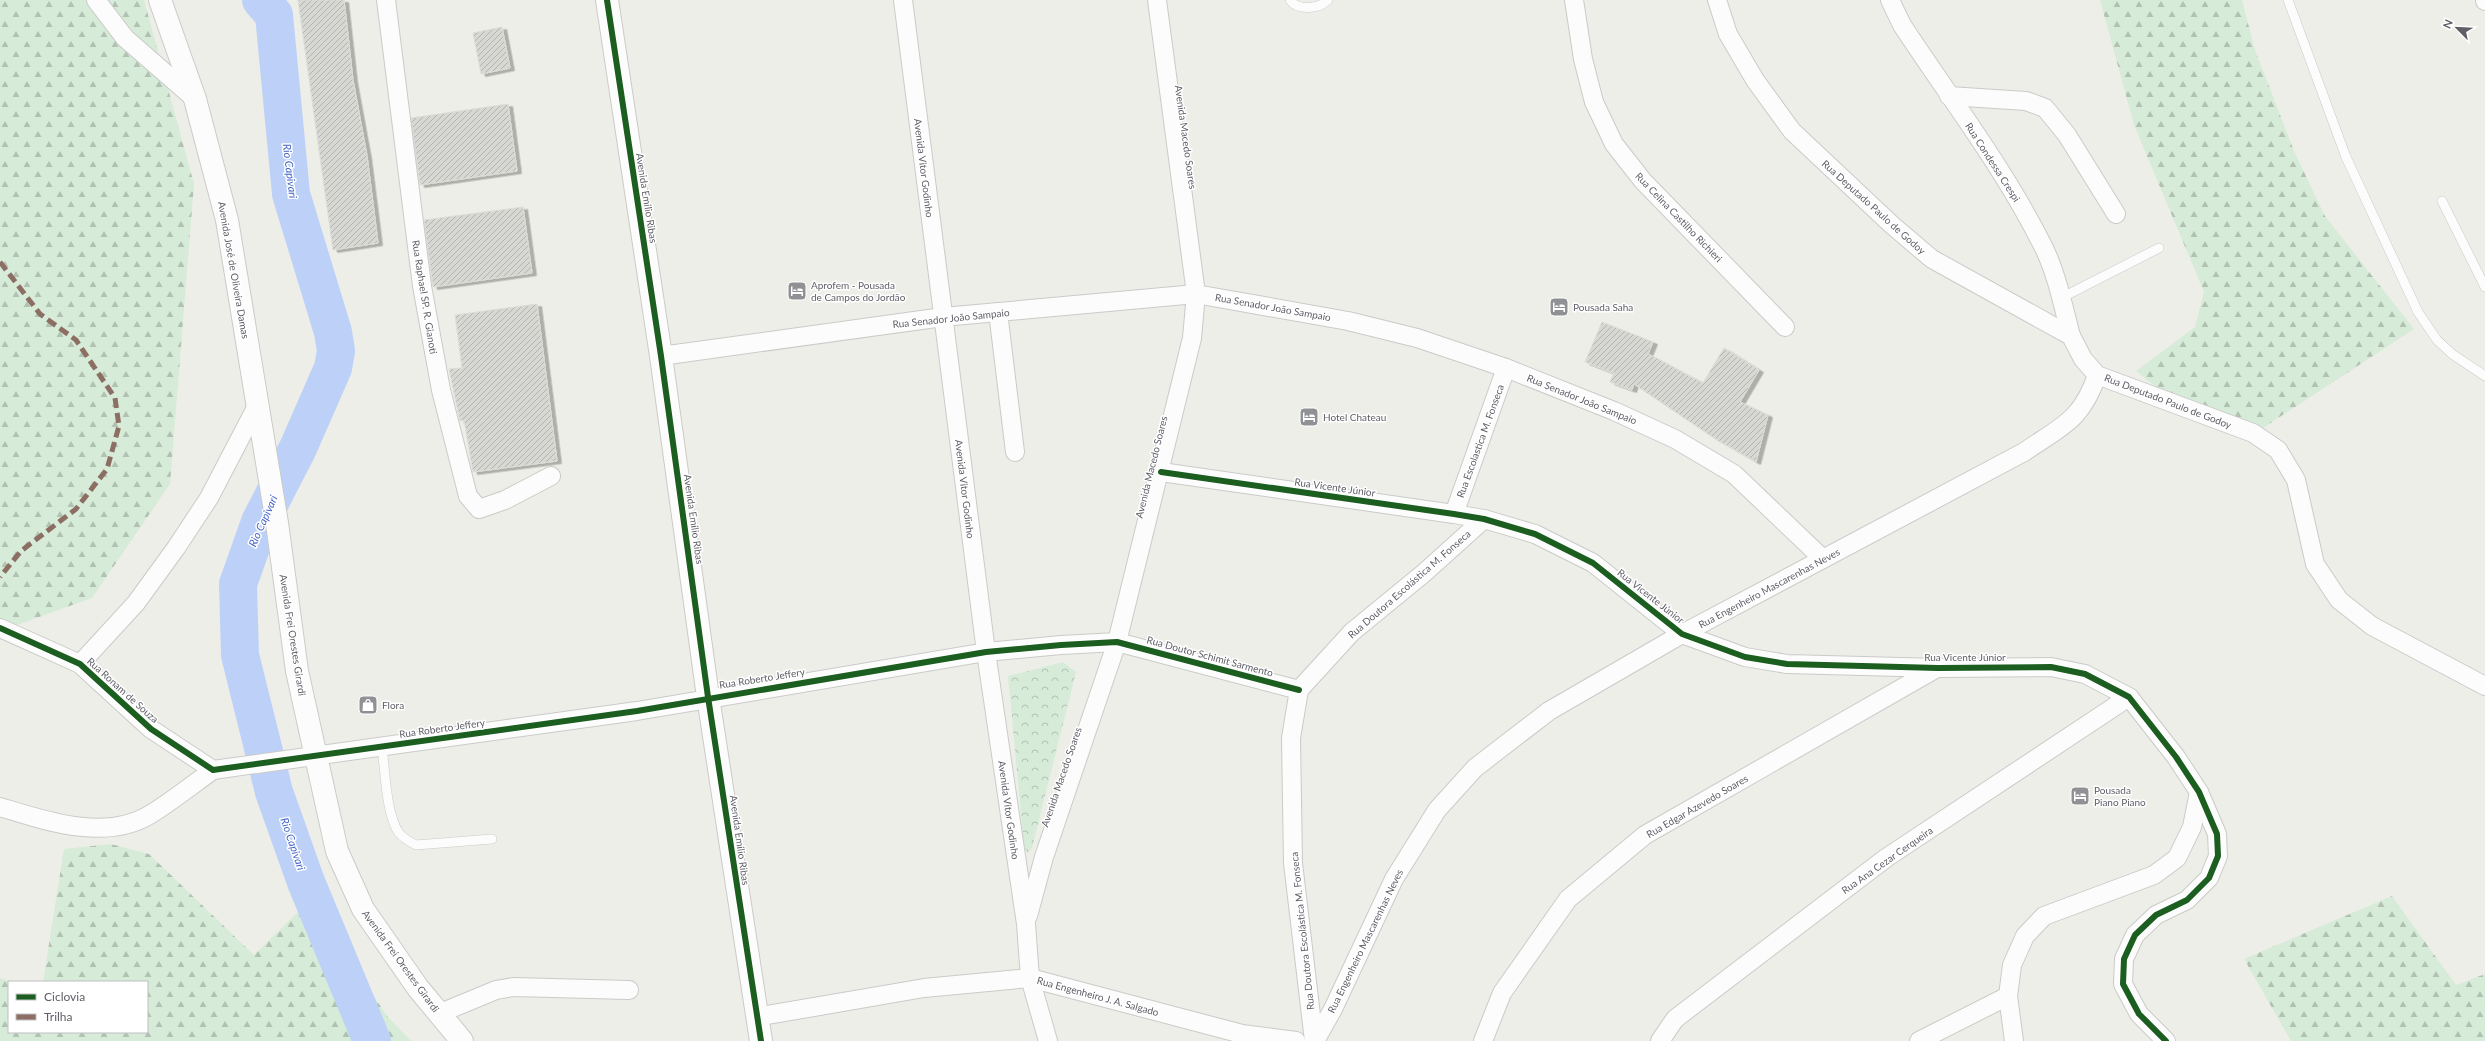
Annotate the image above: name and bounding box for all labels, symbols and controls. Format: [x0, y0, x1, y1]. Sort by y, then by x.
north arrow [2437, 8, 2477, 48]
text: N [2440, 17, 2455, 30]
street label: Avenida Macedo Soares [1173, 84, 1199, 190]
street label: Avenida Vitor Godinho [912, 118, 936, 218]
street label: Rua Condessa Crespi [1963, 120, 2023, 204]
water label: Rio Capivari [281, 143, 300, 199]
street label: Avenida Emílio Ribas [634, 152, 660, 244]
street label: Rua Deputado Paulo de Godoy [1820, 157, 1929, 257]
street label: Rua Celina Castilho Richieri [1633, 170, 1725, 264]
street label: Avenida José de Oliveira Damas [216, 200, 252, 340]
street label: Rua Raphael SP. R. Gianoti [410, 239, 440, 355]
place label: Aprofem - Pousada de Campos do Jordão [811, 279, 906, 303]
hotel icon: Aprofem - Pousada de Campos do Jordão [786, 280, 808, 302]
street label: Rua Senador João Sampaio [1214, 291, 1332, 323]
hotel icon: Pousada Saha [1548, 296, 1570, 318]
place label: Pousada Saha [1573, 301, 1633, 313]
street label: Rua Senador João Sampaio [892, 306, 1010, 330]
street label: Rua Senador João Sampaio [1525, 371, 1639, 427]
street label: Rua Deputado Paulo de Godoy [2103, 371, 2234, 431]
street label: Rua Escolastica M. Fonseca [1454, 383, 1506, 499]
hotel icon: Hotel Chateau [1298, 406, 1320, 428]
place label: Hotel Chateau [1323, 411, 1386, 423]
street label: Avenida Macedo Soares [1133, 415, 1169, 519]
street label: Avenida Vitor Godinho [953, 439, 977, 539]
street label: Avenida Emílio Ribas [682, 473, 706, 565]
street label: Rua Vicente Júnior [1294, 475, 1377, 499]
water label: Rio Capivari [245, 493, 280, 549]
street label: Rua Doutora Escolástica M. Fonseca [1345, 527, 1473, 641]
street label: Rua Engenheiro Mascarenhas Neves [1696, 546, 1842, 630]
street label: Rua Vicente Júnior [1615, 566, 1687, 626]
street label: Avenida Frei Orestes Girardi [277, 573, 309, 697]
street label: Rua Doutor Schimit Sarmento [1146, 633, 1275, 679]
street label: Rua Vicente Júnior [1924, 651, 2006, 663]
street label: Rua Ronam de Souza [85, 655, 161, 725]
street label: Rua Roberto Jeffery [718, 665, 807, 691]
shop icon: Flora [357, 694, 379, 716]
place label: Flora [382, 699, 404, 711]
street label: Rua Roberto Jeffery [398, 716, 487, 740]
street label: Avenida Macedo Soares [1038, 726, 1084, 828]
street label: Avenida Vitor Godinho [996, 760, 1022, 860]
street label: Rua Edgar Azevedo Soares [1644, 772, 1750, 840]
place label: Pousada Piano Piano [2094, 784, 2146, 808]
hotel icon: Pousada Piano Piano [2069, 785, 2091, 807]
street label: Avenida Emílio Ribas [728, 794, 752, 886]
water label: Rio Capivari [278, 816, 309, 872]
street label: Rua Ana Cezar Cerqueira [1839, 824, 1935, 896]
street label: Rua Doutora Escolástica M. Fonseca [1288, 851, 1316, 1011]
street label: Rua Engenheiro Mascarenhas Neves [1325, 867, 1405, 1015]
street label: Avenida Frei Orestes Girardi [360, 908, 442, 1014]
street label: Rua Engenheiro J. A. Salgado [1036, 974, 1160, 1018]
legend [8, 981, 148, 1033]
text: Ciclovia [44, 989, 85, 1004]
text: Trilha [44, 1009, 73, 1024]

